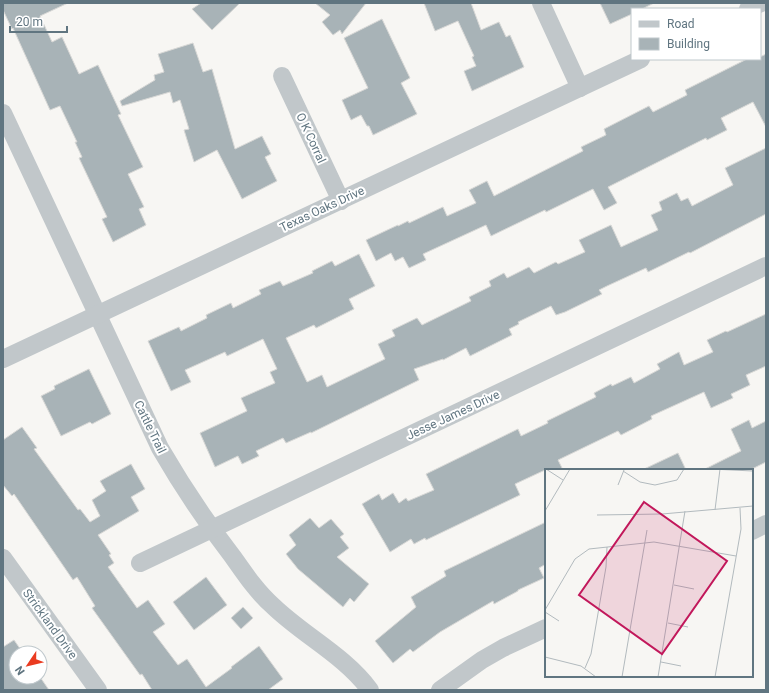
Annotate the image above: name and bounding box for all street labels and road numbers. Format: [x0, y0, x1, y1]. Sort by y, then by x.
street label: O K Corral [293, 111, 329, 165]
street label: Texas Oaks Drive [278, 183, 366, 235]
street label: Jesse James Drive [404, 387, 502, 443]
street label: Cattle Trail [131, 398, 169, 456]
street label: Strickland Drive [20, 586, 80, 662]

